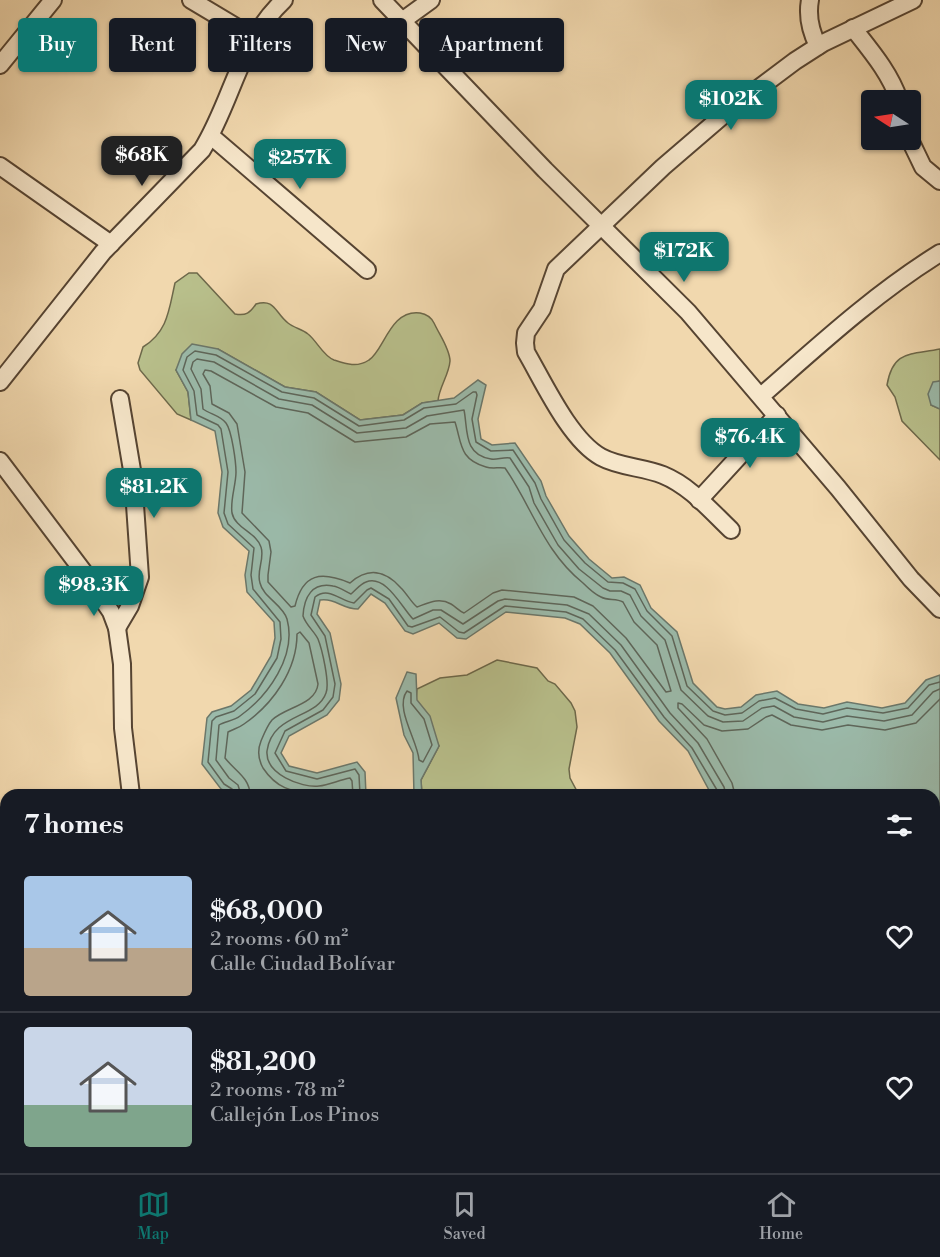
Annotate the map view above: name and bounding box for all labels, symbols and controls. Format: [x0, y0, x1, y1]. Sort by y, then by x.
chip: Buy [18, 18, 97, 72]
chip: Rent [109, 18, 196, 72]
chip: Filters [208, 18, 313, 72]
chip: New [325, 18, 407, 72]
chip: Apartment [419, 18, 564, 72]
pin: $102K [689, 80, 773, 131]
text: $102K [699, 87, 763, 112]
north arrow [861, 90, 921, 150]
map controls [861, 90, 921, 150]
pin: $68K [106, 136, 178, 187]
pin: $257K [258, 139, 342, 190]
text: $68K [115, 143, 169, 168]
text: $257K [268, 146, 332, 171]
pin: $172K [642, 232, 726, 283]
text: $172K [654, 239, 714, 264]
pin: $76.4K [701, 418, 799, 469]
text: $76.4K [715, 425, 785, 450]
pin: $81.2K [105, 468, 203, 519]
text: $81.2K [120, 475, 188, 500]
pin: $98.3K [45, 566, 143, 617]
text: $98.3K [59, 573, 129, 598]
text: 7 homes [24, 809, 124, 841]
icon: filters [883, 809, 916, 842]
text: $68,000 [210, 895, 323, 927]
icon: home [72, 900, 144, 972]
icon: heart [883, 920, 916, 953]
text: 2 rooms · 60 m² [210, 927, 348, 952]
text: Calle Ciudad Bolívar [210, 952, 395, 977]
text: $81,200 [210, 1046, 316, 1078]
icon: home [72, 1051, 144, 1123]
icon: heart [883, 1071, 916, 1104]
text: 2 rooms · 78 m² [210, 1078, 345, 1103]
text: Callejón Los Pinos [210, 1103, 379, 1128]
tab: Map [137, 1188, 170, 1244]
tab: Saved [444, 1188, 486, 1244]
tab: Home [759, 1188, 803, 1244]

